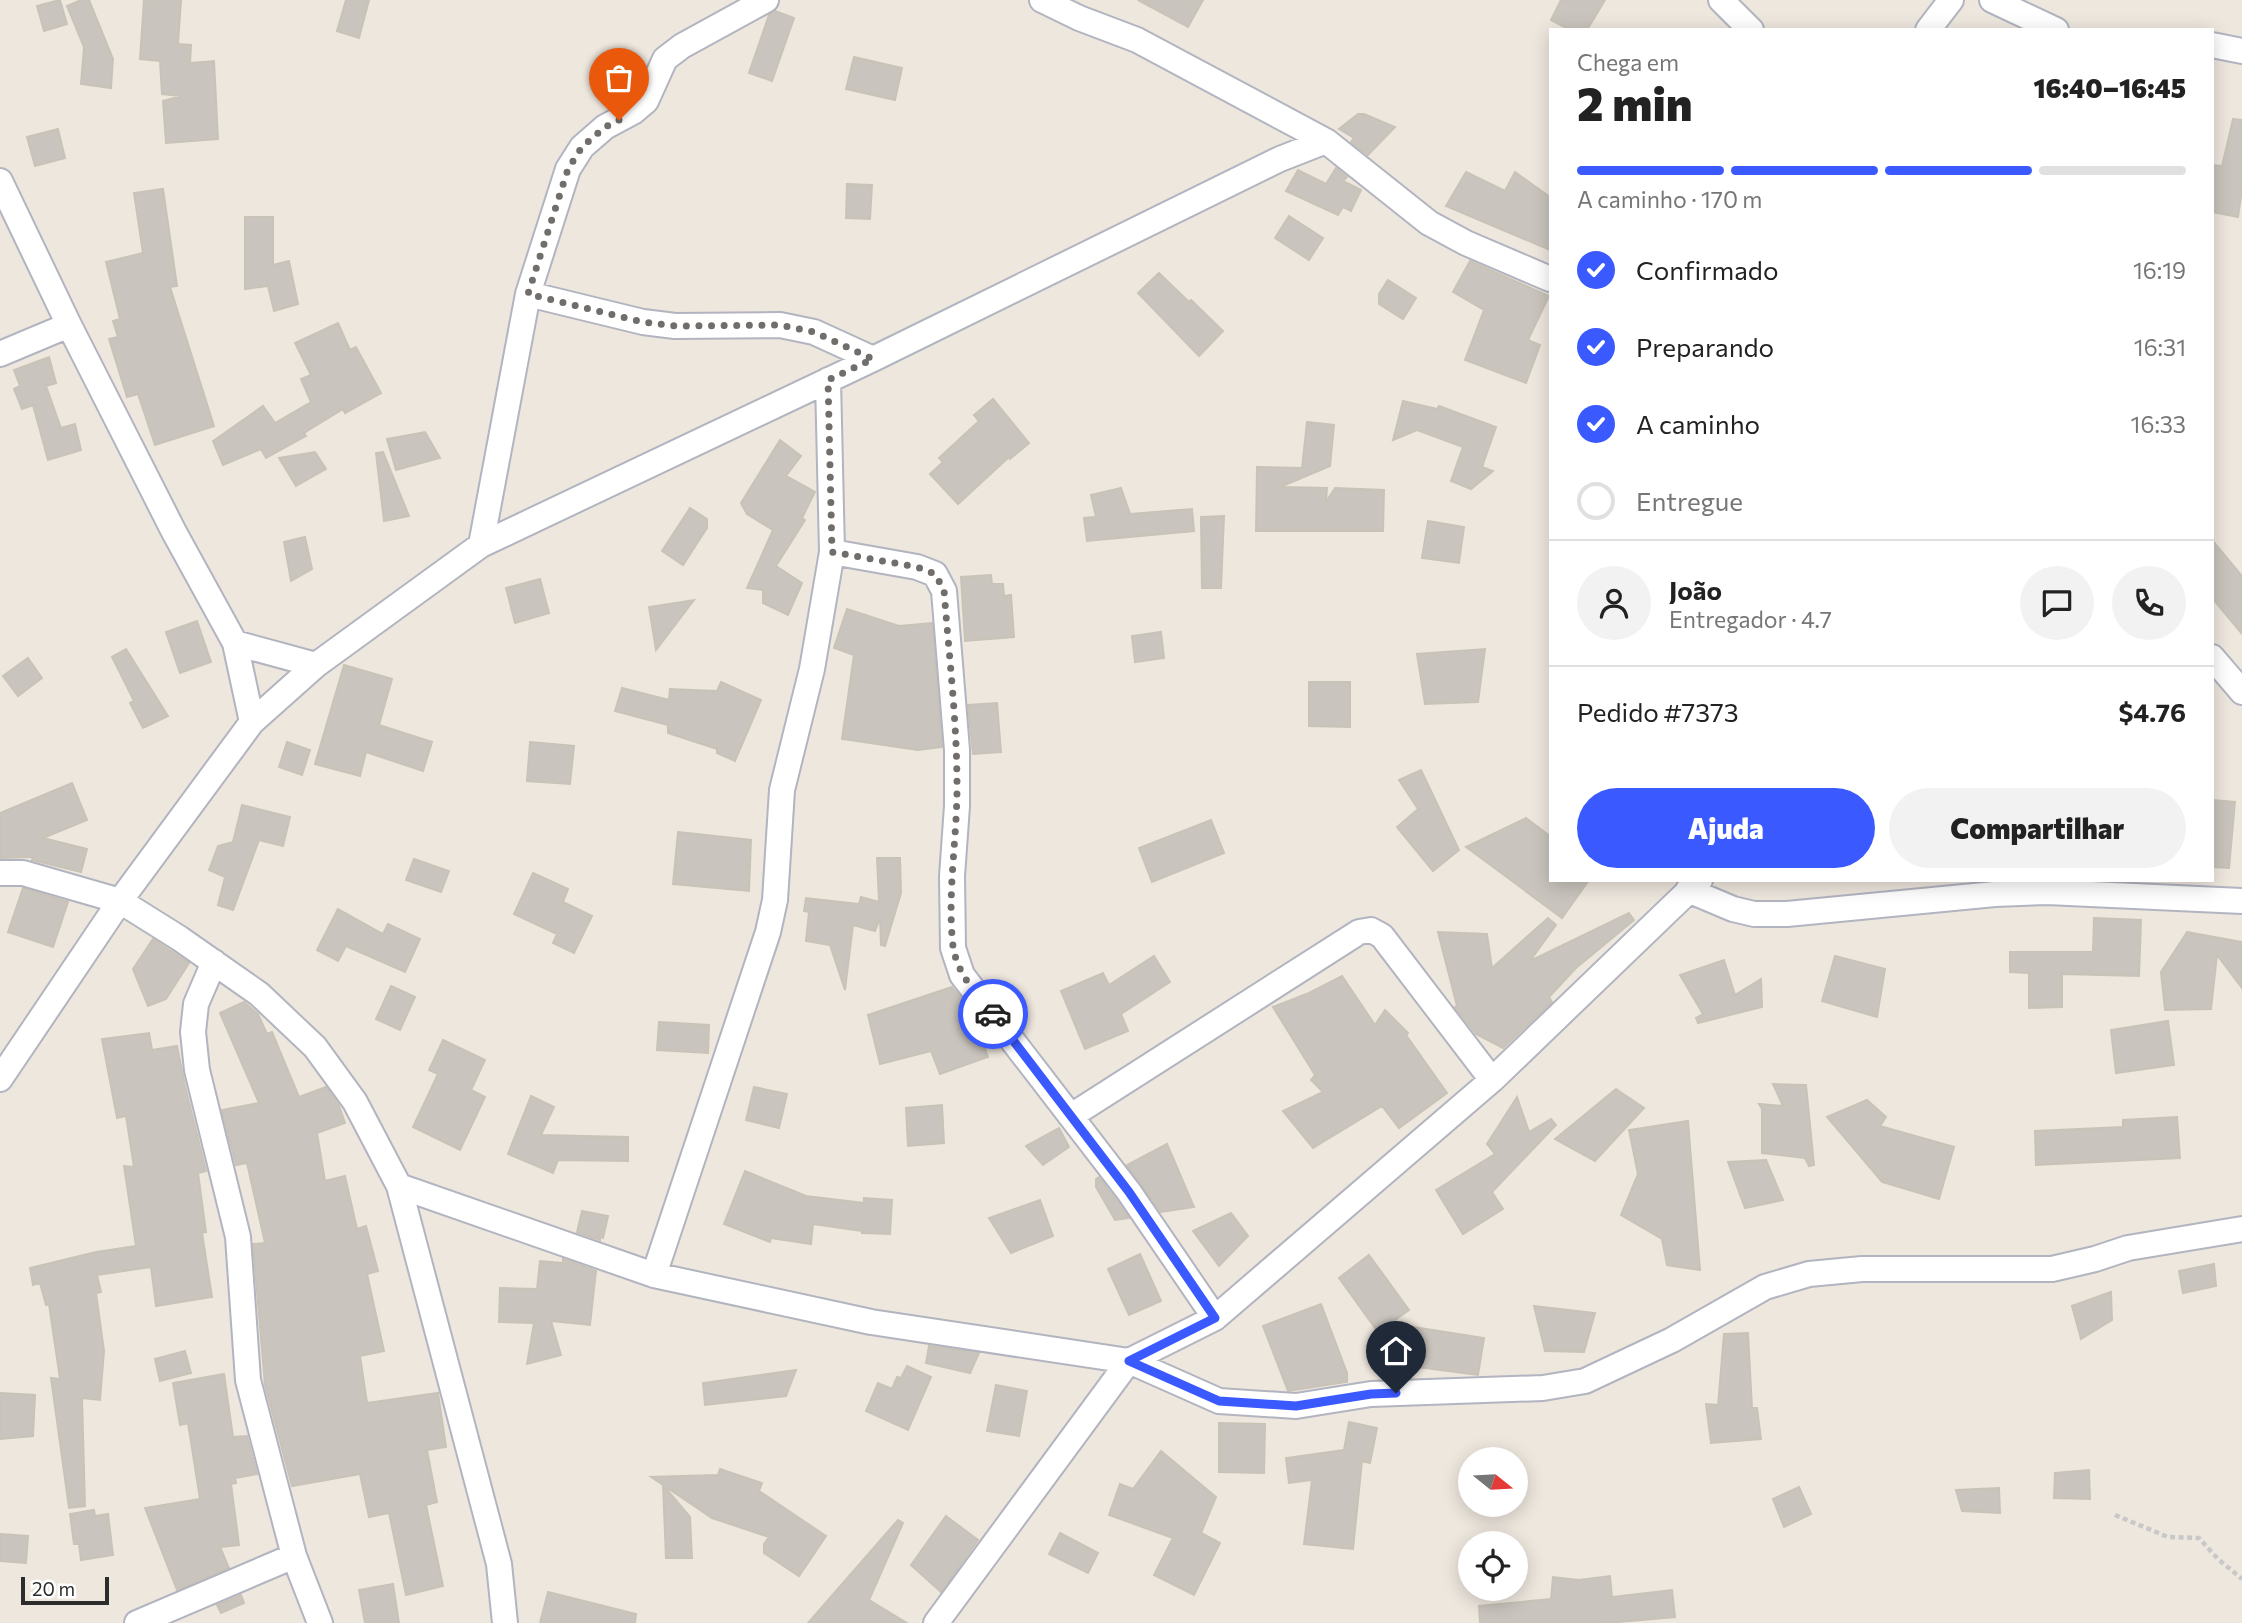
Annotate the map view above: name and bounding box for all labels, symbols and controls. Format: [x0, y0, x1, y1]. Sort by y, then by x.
pin [589, 48, 649, 120]
text: Chega em [1577, 48, 1679, 76]
icon: bag [600, 59, 638, 97]
text: 16:40–16:45 [2033, 72, 2186, 103]
text: 2 min [1577, 74, 1693, 130]
text: A caminho · 170 m [1577, 185, 1762, 213]
icon: check [1577, 251, 1615, 289]
text: Confirmado [1636, 254, 1778, 285]
text: 16:19 [2133, 256, 2186, 284]
icon: check [1577, 328, 1615, 366]
text: Preparando [1636, 331, 1774, 362]
text: 16:31 [2134, 333, 2186, 361]
icon: check [1577, 405, 1615, 443]
text: A caminho [1636, 408, 1760, 439]
text: 16:33 [2131, 410, 2186, 438]
text: Entregue [1636, 485, 1743, 516]
button: person [1577, 566, 1651, 640]
button: chat [2020, 566, 2094, 640]
button: phone [2112, 566, 2186, 640]
text: João [1669, 574, 1722, 605]
text: Entregador · 4.7 [1669, 605, 1832, 633]
text: Pedido #7373 [1577, 696, 1739, 727]
text: $4.76 [2118, 696, 2186, 727]
button: Ajuda [1577, 788, 1875, 868]
button: Compartilhar [1889, 788, 2186, 868]
courier [958, 979, 1028, 1049]
icon: car [974, 995, 1012, 1033]
pin [1366, 1321, 1426, 1393]
icon: home [1377, 1332, 1415, 1370]
north arrow [1458, 1447, 1528, 1517]
map controls [1458, 1447, 1528, 1601]
button: locate [1458, 1531, 1528, 1601]
scale bar [21, 1574, 108, 1606]
text: 20 m [32, 1577, 75, 1600]

